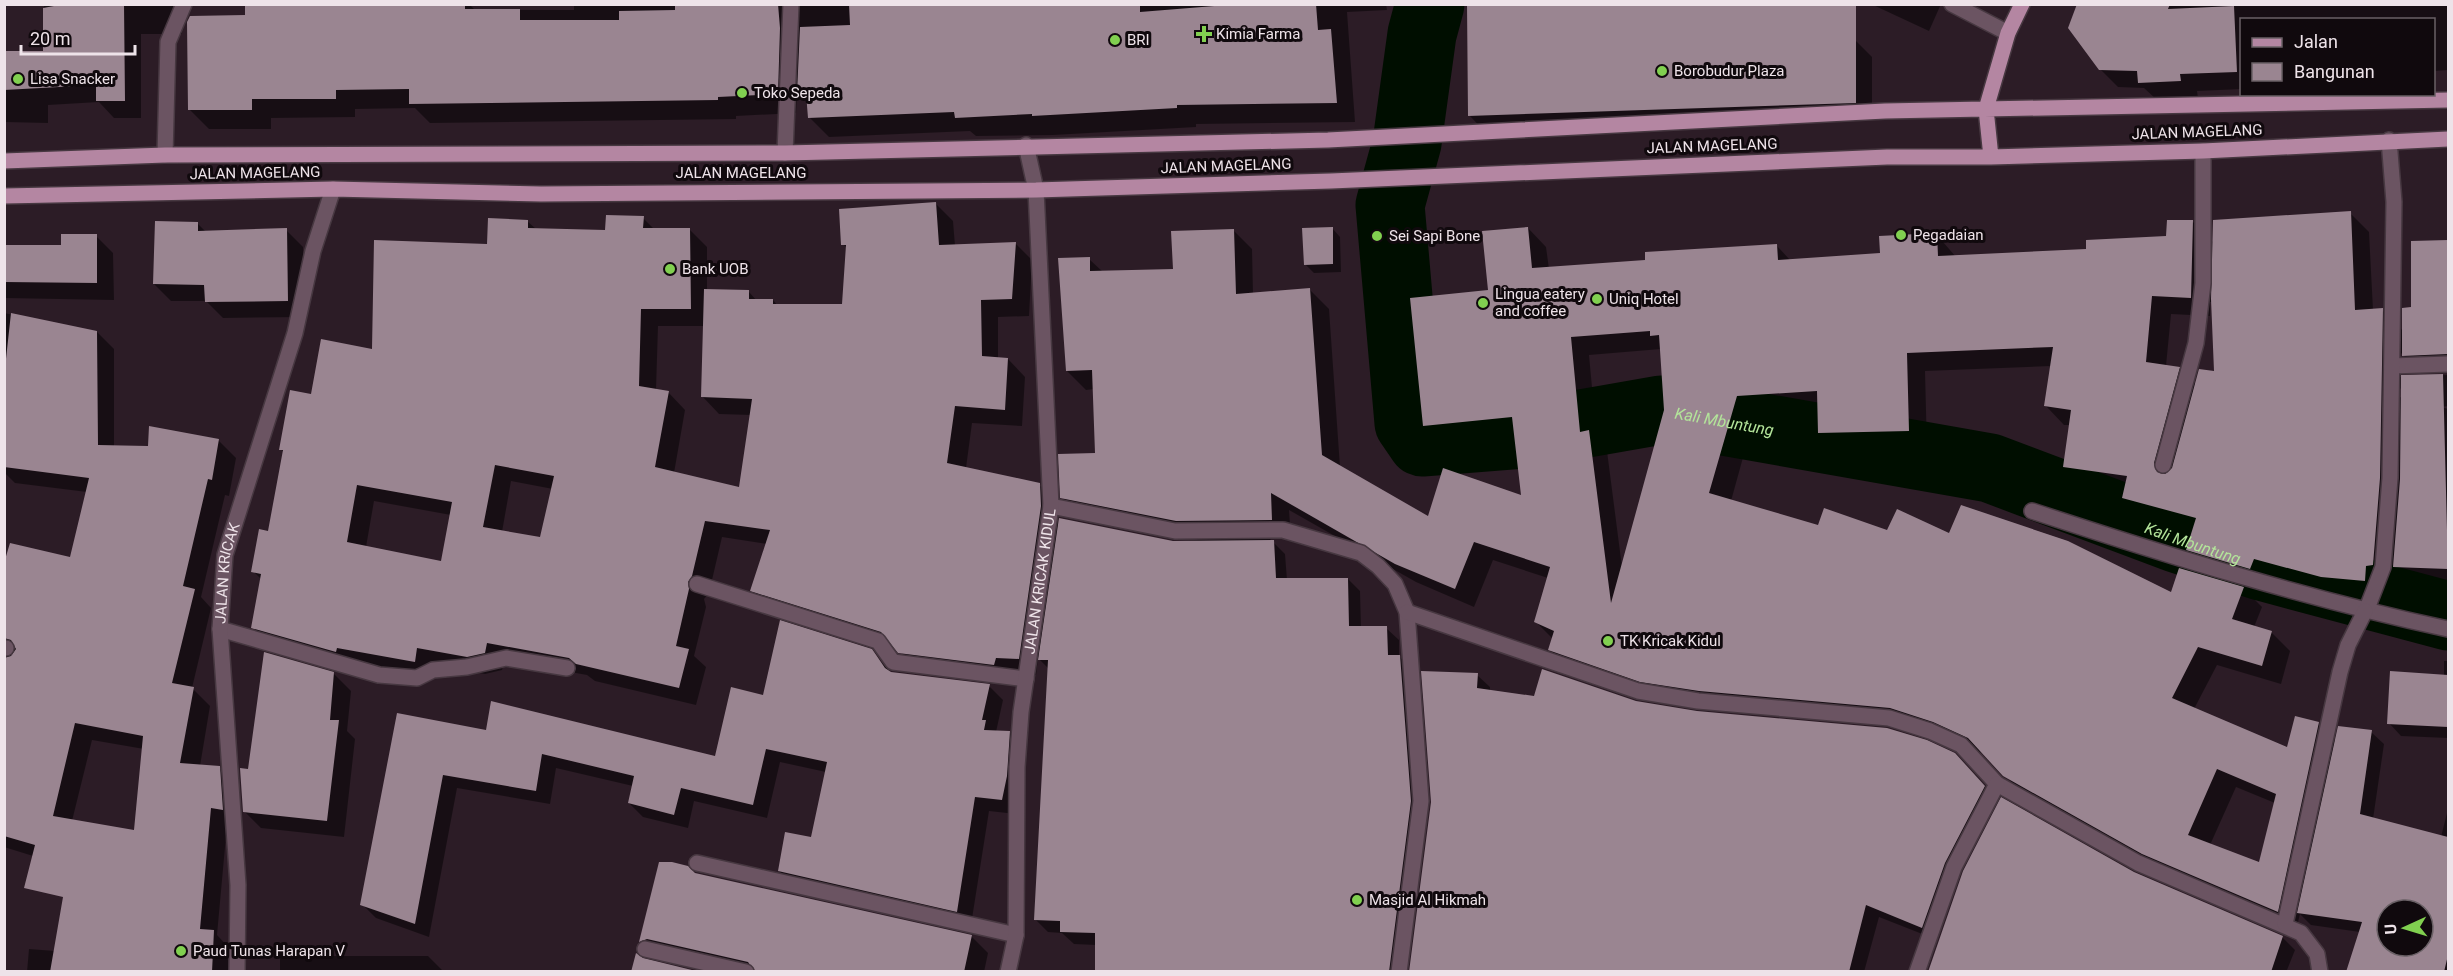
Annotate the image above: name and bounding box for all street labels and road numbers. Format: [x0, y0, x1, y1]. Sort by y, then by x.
street label: JALAN MAGELANG [2131, 121, 2263, 143]
street label: JALAN MAGELANG [1646, 135, 1778, 157]
street label: JALAN MAGELANG [1160, 155, 1292, 177]
street label: JALAN MAGELANG [189, 163, 321, 183]
street label: JALAN MAGELANG [676, 164, 806, 182]
street label: JALAN KRICAK KIDUL [1021, 507, 1060, 655]
street label: JALAN KRICAK [211, 520, 244, 624]

